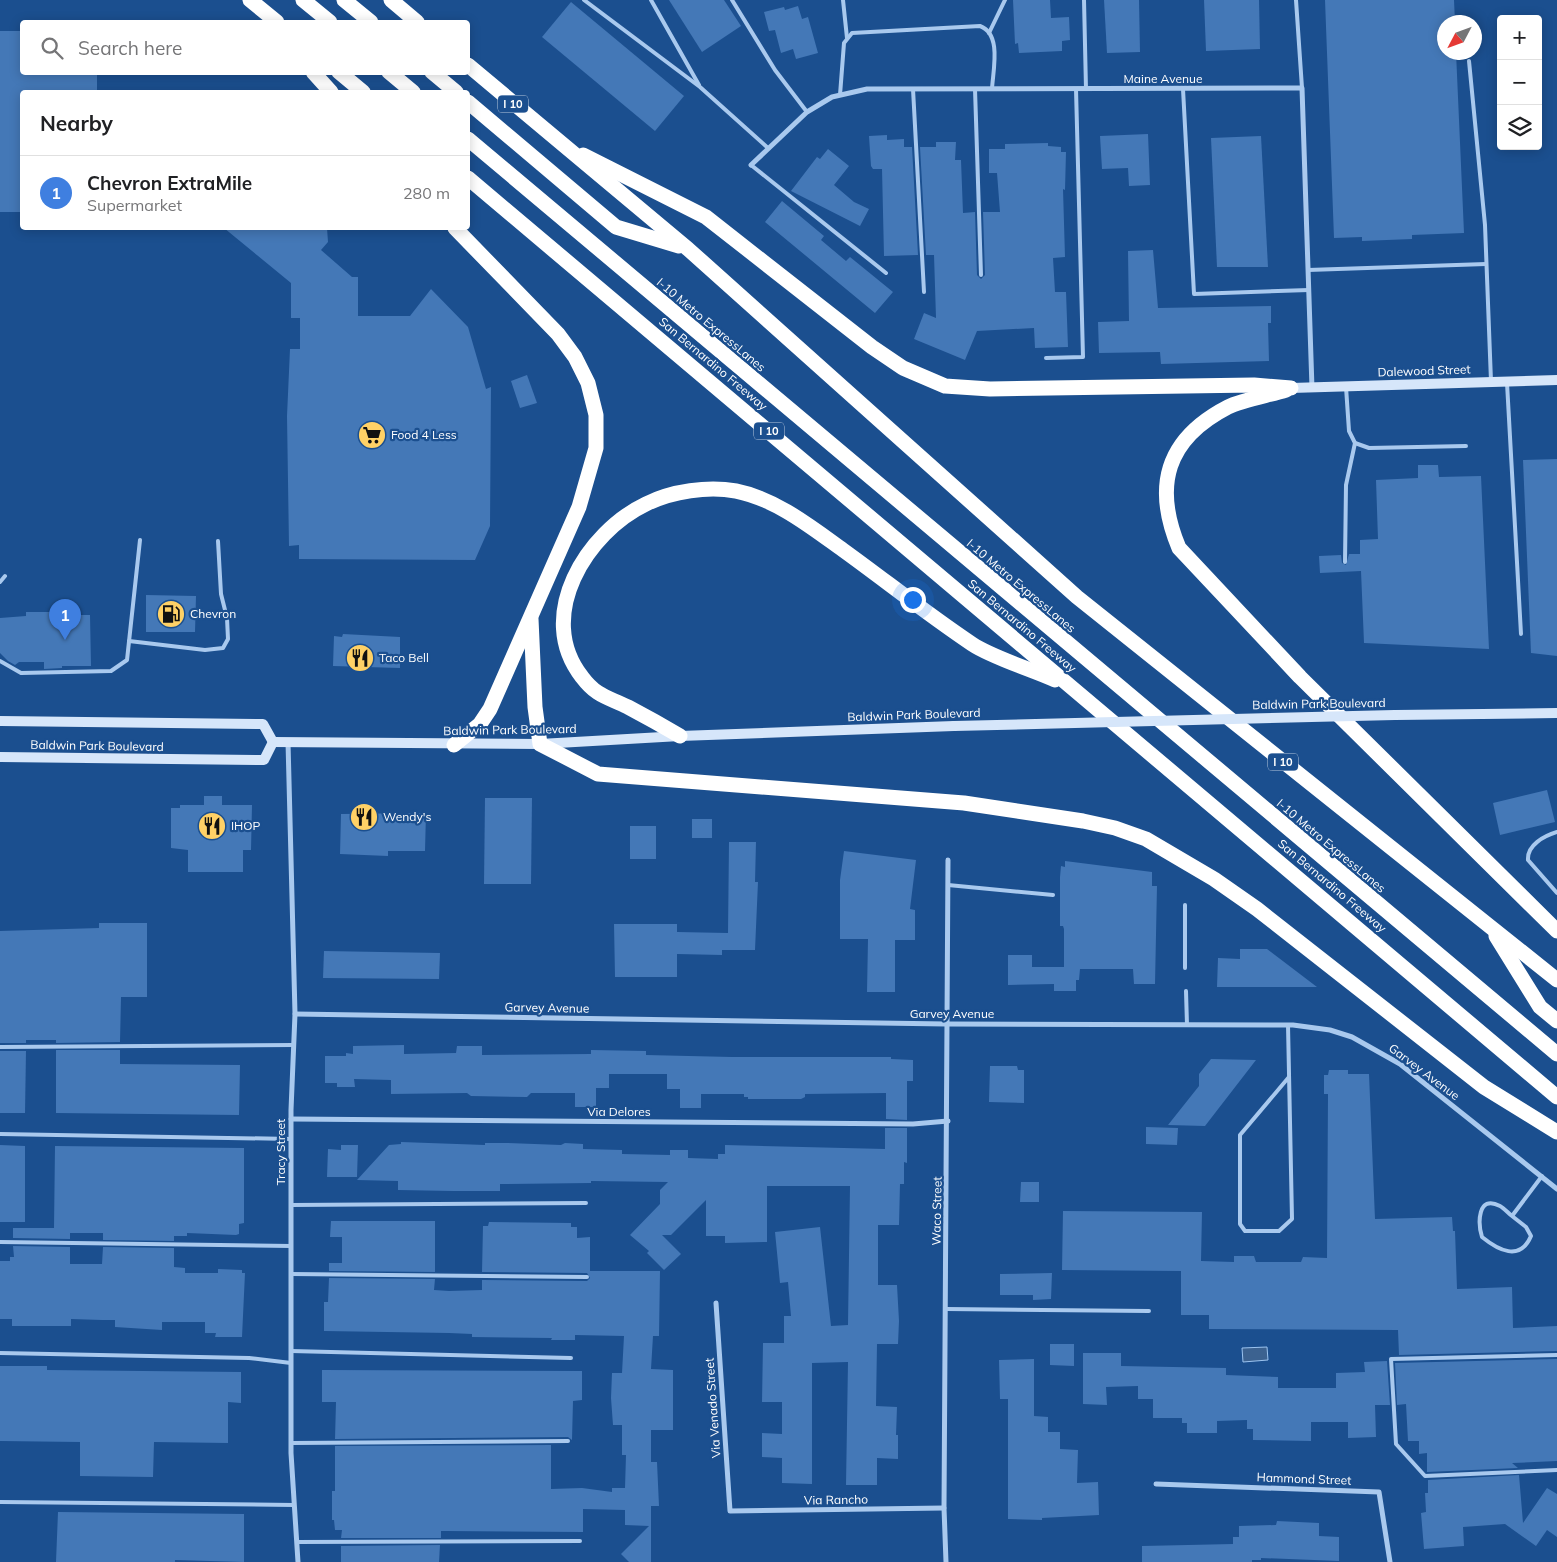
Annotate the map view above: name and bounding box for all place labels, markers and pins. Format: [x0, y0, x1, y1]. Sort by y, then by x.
supermarket icon: Food 4 Less [357, 420, 387, 450]
place label: Food 4 Less [391, 427, 457, 442]
pin: 1 [49, 599, 81, 640]
fuel station icon: Chevron [156, 599, 186, 629]
place label: Chevron [190, 606, 236, 621]
restaurant icon: Taco Bell [345, 643, 375, 673]
place label: Taco Bell [379, 650, 429, 665]
restaurant icon: Wendy's [349, 802, 379, 832]
place label: Wendy's [383, 809, 431, 824]
restaurant icon: IHOP [197, 811, 227, 841]
place label: IHOP [231, 818, 261, 833]

